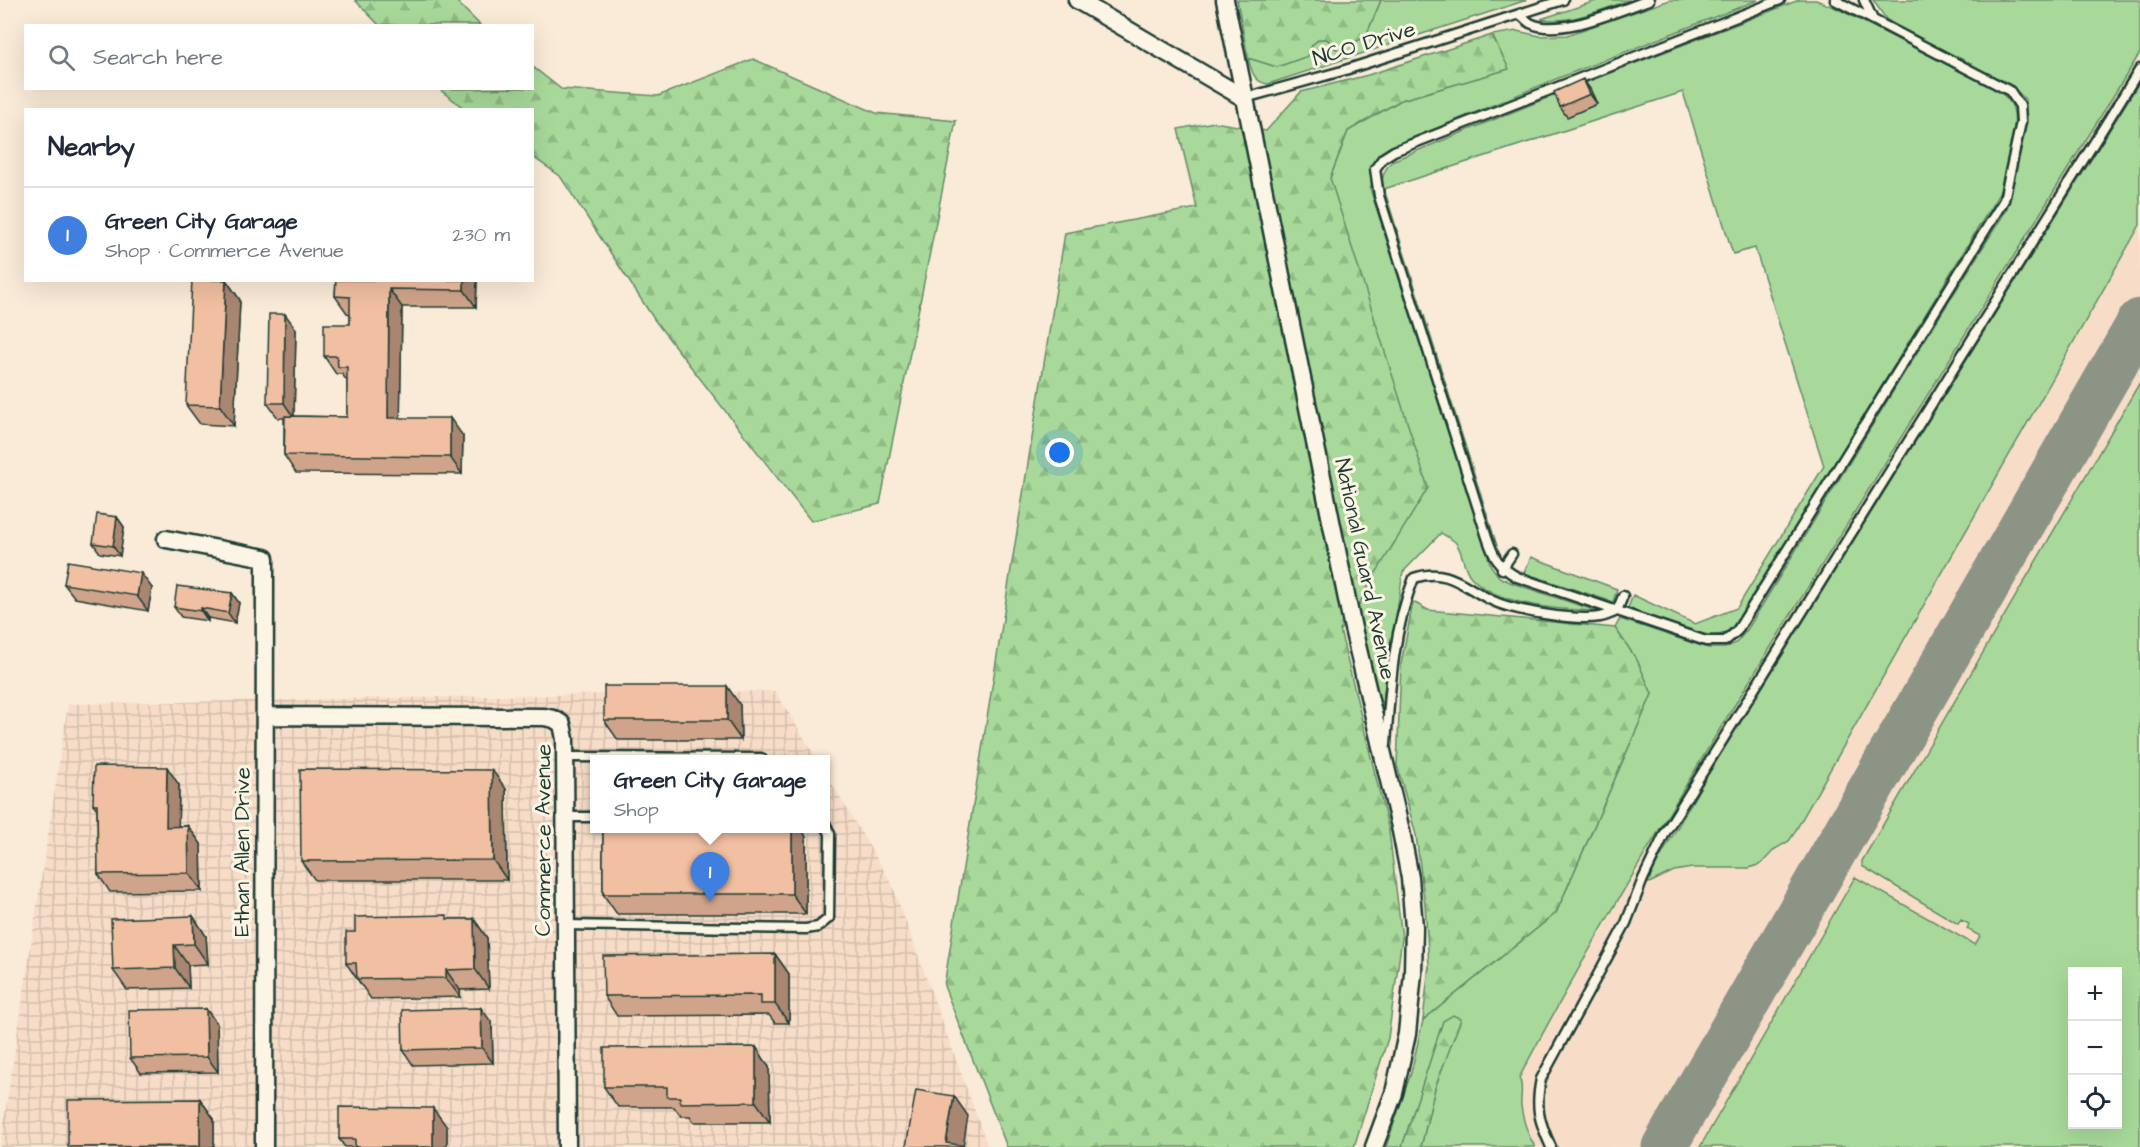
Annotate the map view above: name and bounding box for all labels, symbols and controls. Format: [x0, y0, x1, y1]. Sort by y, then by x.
street label: NCO Drive [1309, 14, 1419, 74]
search box [24, 24, 534, 90]
icon: search [45, 41, 78, 74]
text: Search here [93, 42, 223, 73]
text: Nearby [48, 129, 135, 165]
text: Green City Garage [105, 206, 298, 237]
text: 1 [66, 221, 69, 249]
text: 230 m [452, 221, 510, 249]
text: Shop · Commerce Avenue [105, 237, 344, 265]
your location [1045, 438, 1074, 467]
street label: National Guard Avenue [1326, 456, 1404, 683]
street label: Commerce Avenue [528, 744, 559, 936]
popup [590, 755, 830, 833]
text: Green City Garage [614, 765, 806, 796]
street label: Ethan Allen Drive [227, 767, 258, 937]
text: Shop [614, 796, 659, 824]
pin: 1 [690, 852, 730, 902]
map controls [2068, 967, 2122, 1129]
button: + [2068, 967, 2122, 1021]
button: − [2068, 1021, 2122, 1075]
button: locate [2068, 1075, 2122, 1129]

